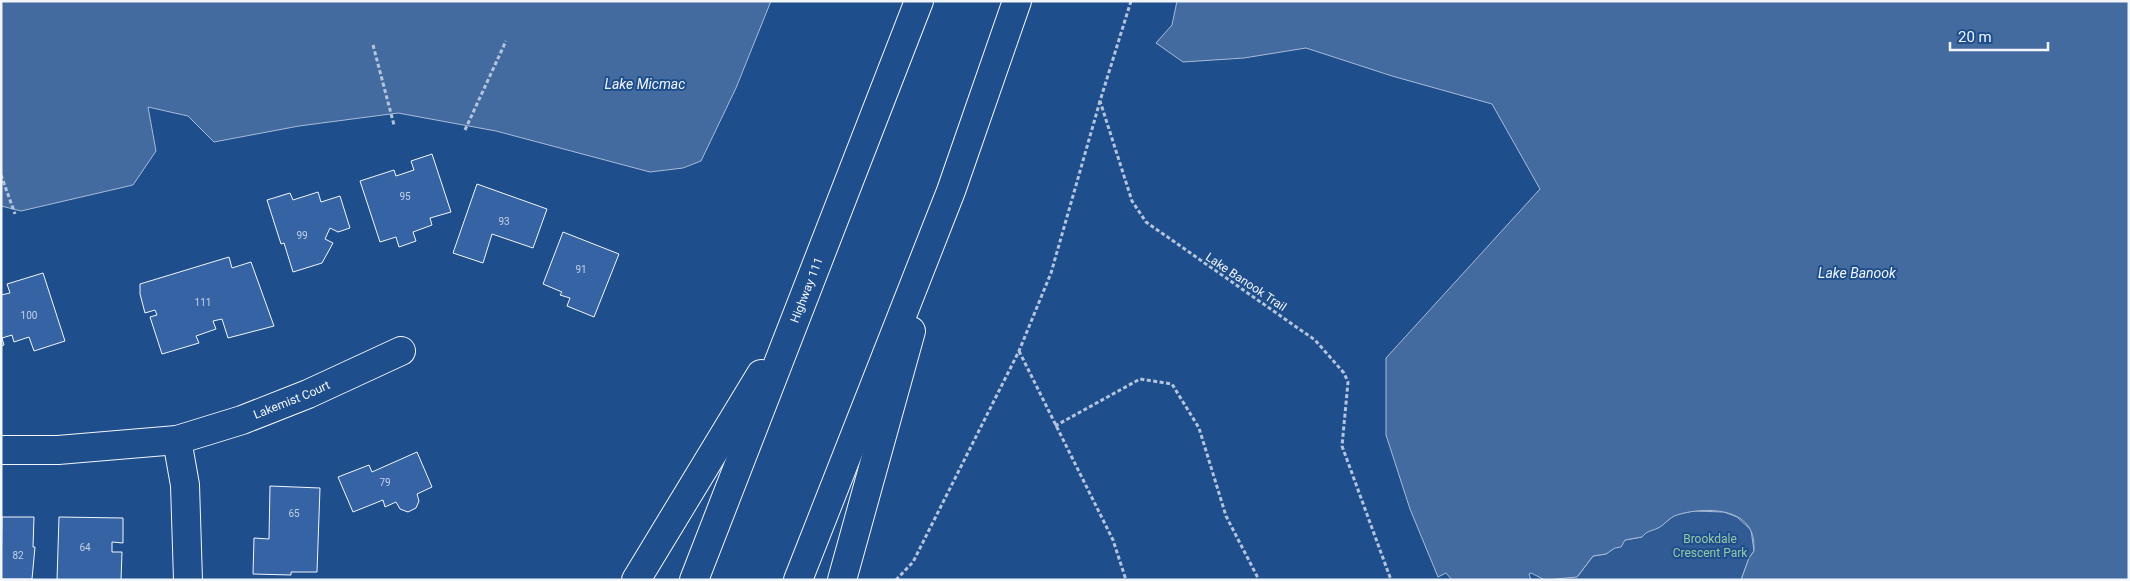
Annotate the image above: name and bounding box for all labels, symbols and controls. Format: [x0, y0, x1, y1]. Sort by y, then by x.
scale bar [1950, 20, 2048, 52]
text: 20 m [1958, 28, 1992, 46]
water label: Lake Micmac [605, 76, 685, 92]
house number: 95 [399, 191, 411, 202]
house number: 93 [498, 216, 510, 227]
house number: 99 [296, 230, 308, 241]
street label: Lake Banook Trail [1203, 250, 1289, 314]
street label: Highway 111 [788, 255, 826, 325]
house number: 91 [575, 264, 587, 275]
water label: Lake Banook [1818, 265, 1897, 281]
house number: 111 [195, 297, 211, 308]
house number: 100 [21, 310, 38, 321]
street label: Lakemist Court [251, 378, 332, 422]
house number: 79 [379, 477, 391, 488]
house number: 65 [288, 508, 300, 519]
park label: Brookdale Crescent Park [1673, 532, 1748, 560]
house number: 64 [79, 542, 91, 553]
house number: 82 [12, 550, 24, 561]

